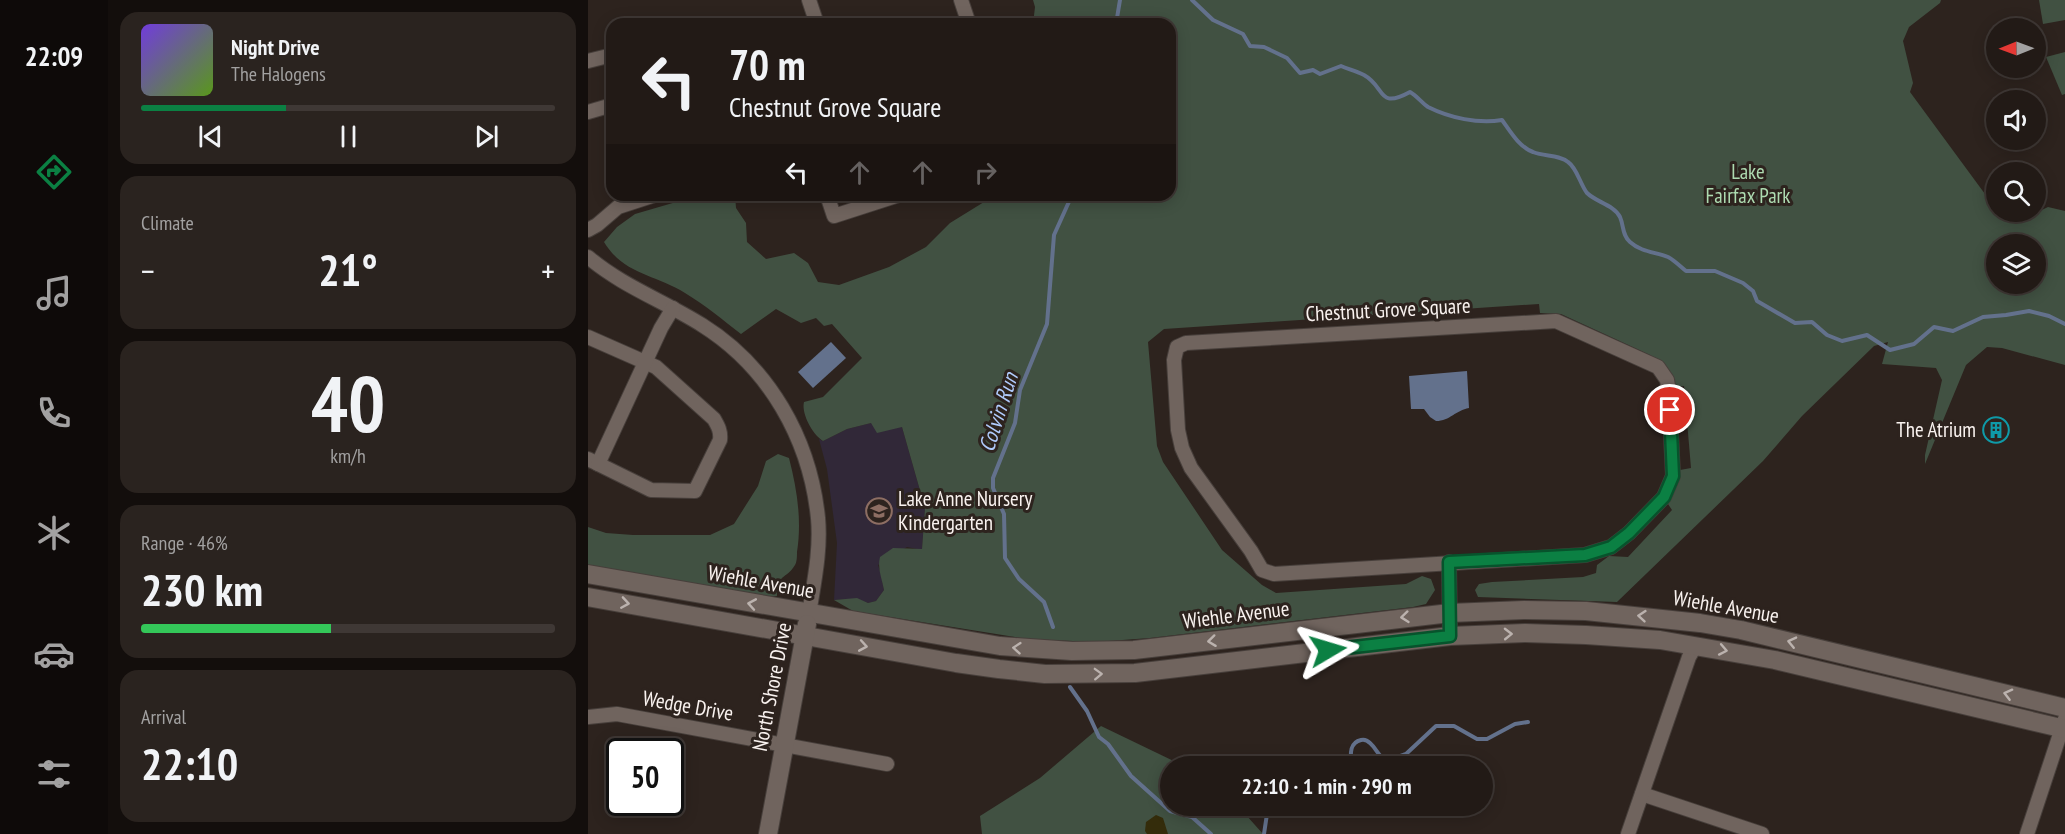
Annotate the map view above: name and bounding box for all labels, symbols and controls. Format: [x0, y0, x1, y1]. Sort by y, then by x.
north arrow [1986, 18, 2046, 78]
map controls [1986, 18, 2046, 294]
text: Night Drive [231, 33, 320, 61]
text: 70 m [729, 37, 806, 92]
text: 22:09 [25, 39, 83, 73]
icon: left [630, 42, 708, 120]
text: The Halogens [231, 61, 326, 87]
text: Chestnut Grove Square [729, 90, 941, 124]
button: sound [1986, 90, 2046, 150]
icon: previous [194, 120, 227, 153]
icon: pause [332, 120, 365, 153]
icon: next [470, 120, 503, 153]
icon: directions [33, 151, 75, 193]
icon: left [780, 156, 813, 189]
icon: ahead [843, 156, 876, 189]
icon: ahead [906, 156, 939, 189]
icon: right [969, 156, 1002, 189]
park label: Lake Fairfax Park [1706, 158, 1791, 209]
button: search [1986, 162, 2046, 222]
text: Climate [141, 210, 194, 236]
button: layers [1986, 234, 2046, 294]
text: 21° [318, 240, 378, 298]
text: − [141, 249, 155, 292]
text: + [541, 249, 555, 292]
icon: music [33, 272, 75, 314]
street label: Chestnut Grove Square [1305, 292, 1471, 327]
text: 40 [311, 353, 385, 454]
water label: Colvin Run [972, 368, 1024, 455]
pin [1644, 384, 1695, 435]
icon: phone [33, 392, 75, 434]
icon: arrive [1653, 393, 1686, 426]
building icon: The Atrium [1981, 415, 2011, 445]
place label: The Atrium [1896, 416, 1976, 443]
text: km/h [330, 443, 366, 469]
place label: Lake Anne Nursery Kindergarten [898, 485, 1033, 536]
school or university icon: Lake Anne Nursery Kindergarten [864, 496, 894, 526]
icon: climate [33, 512, 75, 554]
text: Range · 46% [141, 530, 228, 556]
street label: Wiehle Avenue [706, 559, 816, 604]
text: 230 km [141, 560, 263, 618]
street label: Wiehle Avenue [1671, 584, 1781, 629]
street label: Wiehle Avenue [1181, 595, 1291, 634]
one-way arrow [621, 597, 630, 609]
one-way arrow [747, 598, 756, 610]
one-way arrow [1637, 610, 1646, 623]
one-way arrow [1401, 611, 1410, 623]
position arrow [1296, 618, 1360, 682]
street label: North Shore Drive [746, 620, 797, 754]
one-way arrow [1503, 627, 1512, 640]
icon: car [33, 633, 75, 675]
one-way arrow [1207, 634, 1216, 647]
one-way arrow [1788, 637, 1798, 650]
one-way arrow [858, 639, 868, 652]
one-way arrow [1013, 642, 1022, 655]
one-way arrow [1718, 643, 1728, 656]
one-way arrow [1093, 668, 1102, 681]
street label: Wedge Drive [641, 684, 735, 727]
one-way arrow [2003, 688, 2013, 701]
text: Arrival [141, 704, 186, 730]
text: 22:10 [141, 734, 238, 792]
speed limit sign: 50 [606, 738, 684, 816]
icon: filters [33, 753, 75, 795]
text: 22:10 · 1 min · 290 m [1241, 772, 1412, 800]

